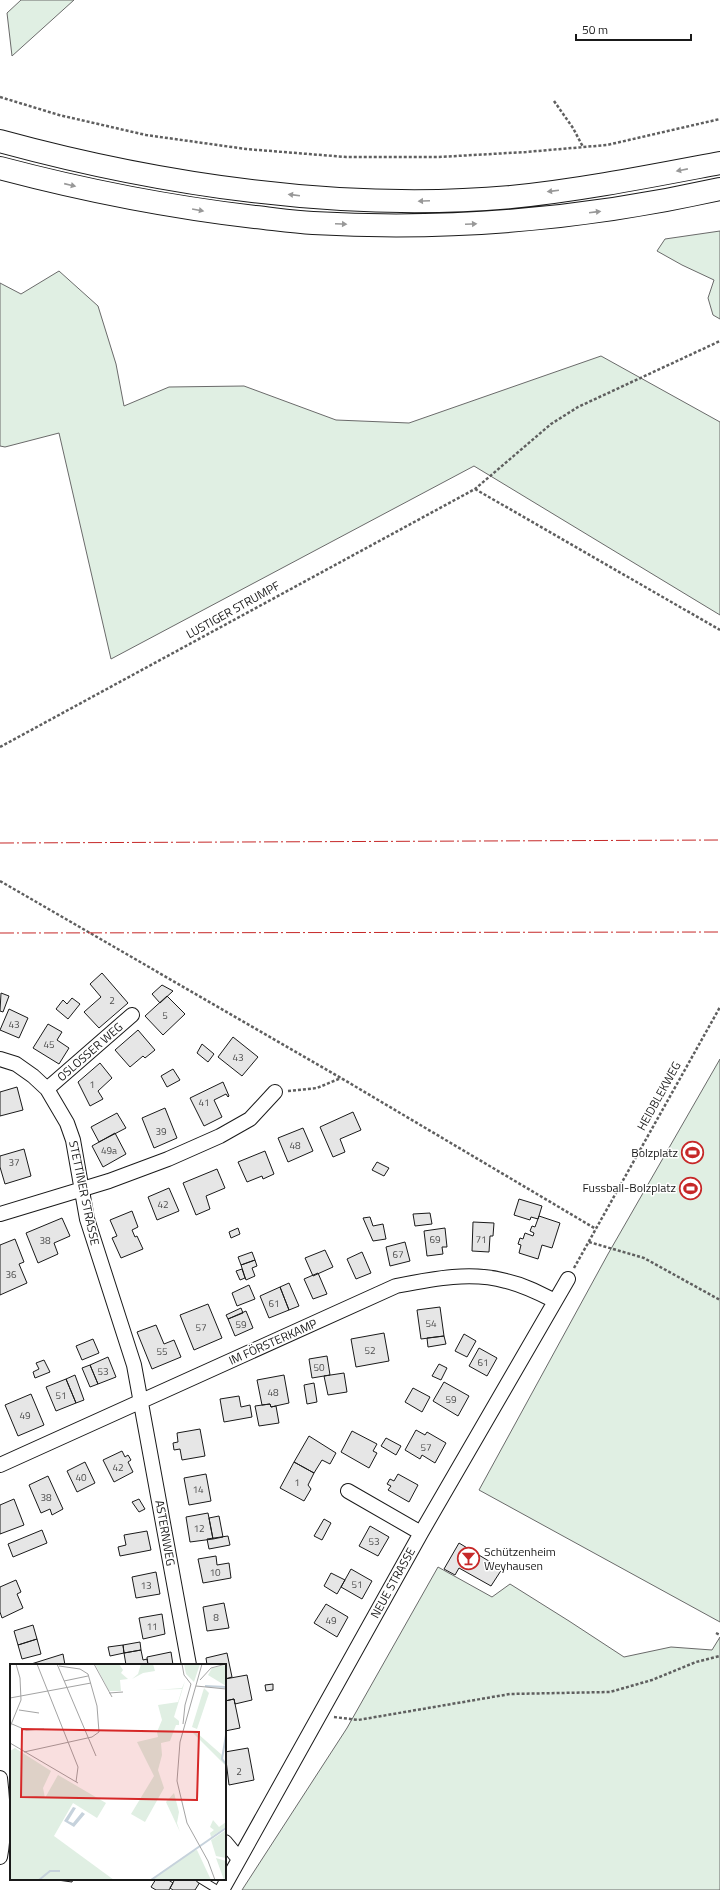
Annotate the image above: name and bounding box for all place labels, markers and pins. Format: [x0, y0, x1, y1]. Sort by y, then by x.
sports icon: Bolzplatz [680, 1140, 706, 1166]
place label: Bolzplatz [631, 1143, 678, 1162]
sports icon: Fussball-Bolzplatz [678, 1175, 704, 1201]
place label: Fussball-Bolzplatz [583, 1178, 676, 1197]
place label: Schützenheim Weyhausen [484, 1542, 556, 1575]
bar icon: Schützenheim Weyhausen [455, 1546, 481, 1572]

